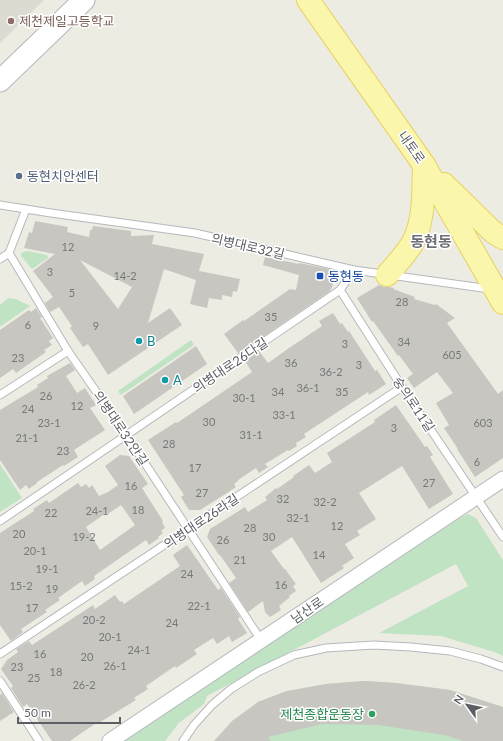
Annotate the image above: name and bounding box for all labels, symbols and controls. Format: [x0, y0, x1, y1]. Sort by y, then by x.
place label: 제천제일고등학교 [19, 13, 115, 29]
marker: 제천제일고등학교 [6, 16, 16, 26]
street label: 내토로 [395, 128, 429, 166]
place label: 동현치안센터 [27, 168, 99, 184]
marker: 동현치안센터 [14, 171, 24, 181]
street label: 의병대로32길 [210, 230, 286, 262]
district label: 동현동 [410, 232, 452, 250]
house number: 12 [62, 240, 74, 253]
house number: 3 [47, 265, 53, 278]
place label: 동현동 [328, 268, 364, 284]
house number: 14-2 [113, 269, 137, 282]
marker: 동현동 [315, 271, 325, 281]
house number: 5 [69, 286, 75, 299]
house number: 28 [396, 295, 408, 308]
house number: 35 [265, 310, 277, 323]
house number: 6 [25, 318, 31, 331]
house number: 9 [93, 319, 99, 332]
place label: B [147, 333, 155, 349]
street label: 의병대로26다길 [190, 334, 270, 396]
house number: 34 [398, 335, 411, 348]
marker: B [134, 336, 144, 346]
house number: 3 [342, 337, 348, 350]
house number: 605 [442, 348, 462, 361]
house number: 23 [12, 351, 24, 364]
house number: 36 [285, 356, 297, 369]
house number: 3 [356, 358, 362, 371]
house number: 36-2 [319, 365, 343, 378]
place label: A [173, 372, 182, 388]
street label: 숭의로11길 [390, 373, 438, 435]
marker: A [160, 375, 170, 385]
house number: 36-1 [296, 381, 320, 394]
house number: 34 [272, 385, 285, 398]
house number: 35 [336, 385, 348, 398]
street label: 의병대로32안길 [90, 388, 152, 468]
house number: 26 [40, 389, 52, 402]
house number: 30-1 [232, 391, 256, 404]
house number: 12 [71, 399, 83, 412]
house number: 24 [22, 402, 35, 415]
house number: 33-1 [272, 408, 296, 421]
house number: 30 [203, 415, 216, 428]
house number: 23-1 [37, 416, 61, 429]
house number: 603 [473, 416, 493, 429]
house number: 3 [391, 421, 397, 434]
house number: 31-1 [239, 428, 263, 441]
house number: 21-1 [15, 431, 39, 444]
house number: 28 [163, 437, 175, 450]
house number: 23 [57, 444, 69, 457]
house number: 6 [474, 455, 480, 468]
house number: 17 [189, 461, 201, 474]
house number: 27 [423, 476, 435, 489]
house number: 16 [125, 479, 137, 492]
house number: 27 [196, 486, 208, 499]
street label: 의병대로26라길 [161, 490, 241, 552]
house number: 32 [277, 492, 289, 505]
house number: 32-2 [313, 495, 337, 508]
house number: 18 [132, 503, 144, 516]
house number: 24-1 [85, 504, 109, 517]
house number: 22 [45, 506, 57, 519]
house number: 32-1 [286, 511, 310, 524]
house number: 12 [331, 519, 343, 532]
house number: 28 [244, 521, 256, 534]
house number: 20 [13, 527, 26, 540]
house number: 19-2 [72, 530, 96, 543]
house number: 30 [263, 530, 276, 543]
house number: 26 [217, 533, 229, 547]
house number: 20-1 [23, 544, 47, 557]
house number: 14 [313, 548, 326, 561]
house number: 21 [234, 553, 246, 566]
house number: 19-1 [35, 562, 59, 575]
house number: 24 [181, 567, 194, 580]
house number: 16 [275, 578, 287, 591]
house number: 15-2 [9, 579, 33, 592]
house number: 19 [46, 582, 58, 595]
street label: 남산로 [288, 593, 326, 627]
house number: 22-1 [187, 599, 211, 612]
house number: 17 [26, 601, 38, 614]
house number: 20-2 [82, 613, 106, 626]
house number: 24 [166, 616, 179, 629]
house number: 20-1 [98, 630, 122, 643]
house number: 24-1 [127, 643, 151, 656]
house number: 16 [34, 647, 46, 660]
house number: 20 [81, 650, 94, 663]
house number: 26-1 [103, 659, 127, 672]
house number: 23 [11, 660, 23, 673]
house number: 18 [50, 665, 62, 678]
house number: 25 [28, 671, 40, 684]
house number: 26-2 [72, 678, 96, 691]
north arrow [447, 685, 487, 725]
text: N [450, 692, 466, 706]
scale bar [18, 699, 120, 725]
text: 50 m [24, 705, 51, 720]
place label: 제천종합운동장 [280, 706, 364, 722]
marker: 제천종합운동장 [367, 709, 377, 719]

